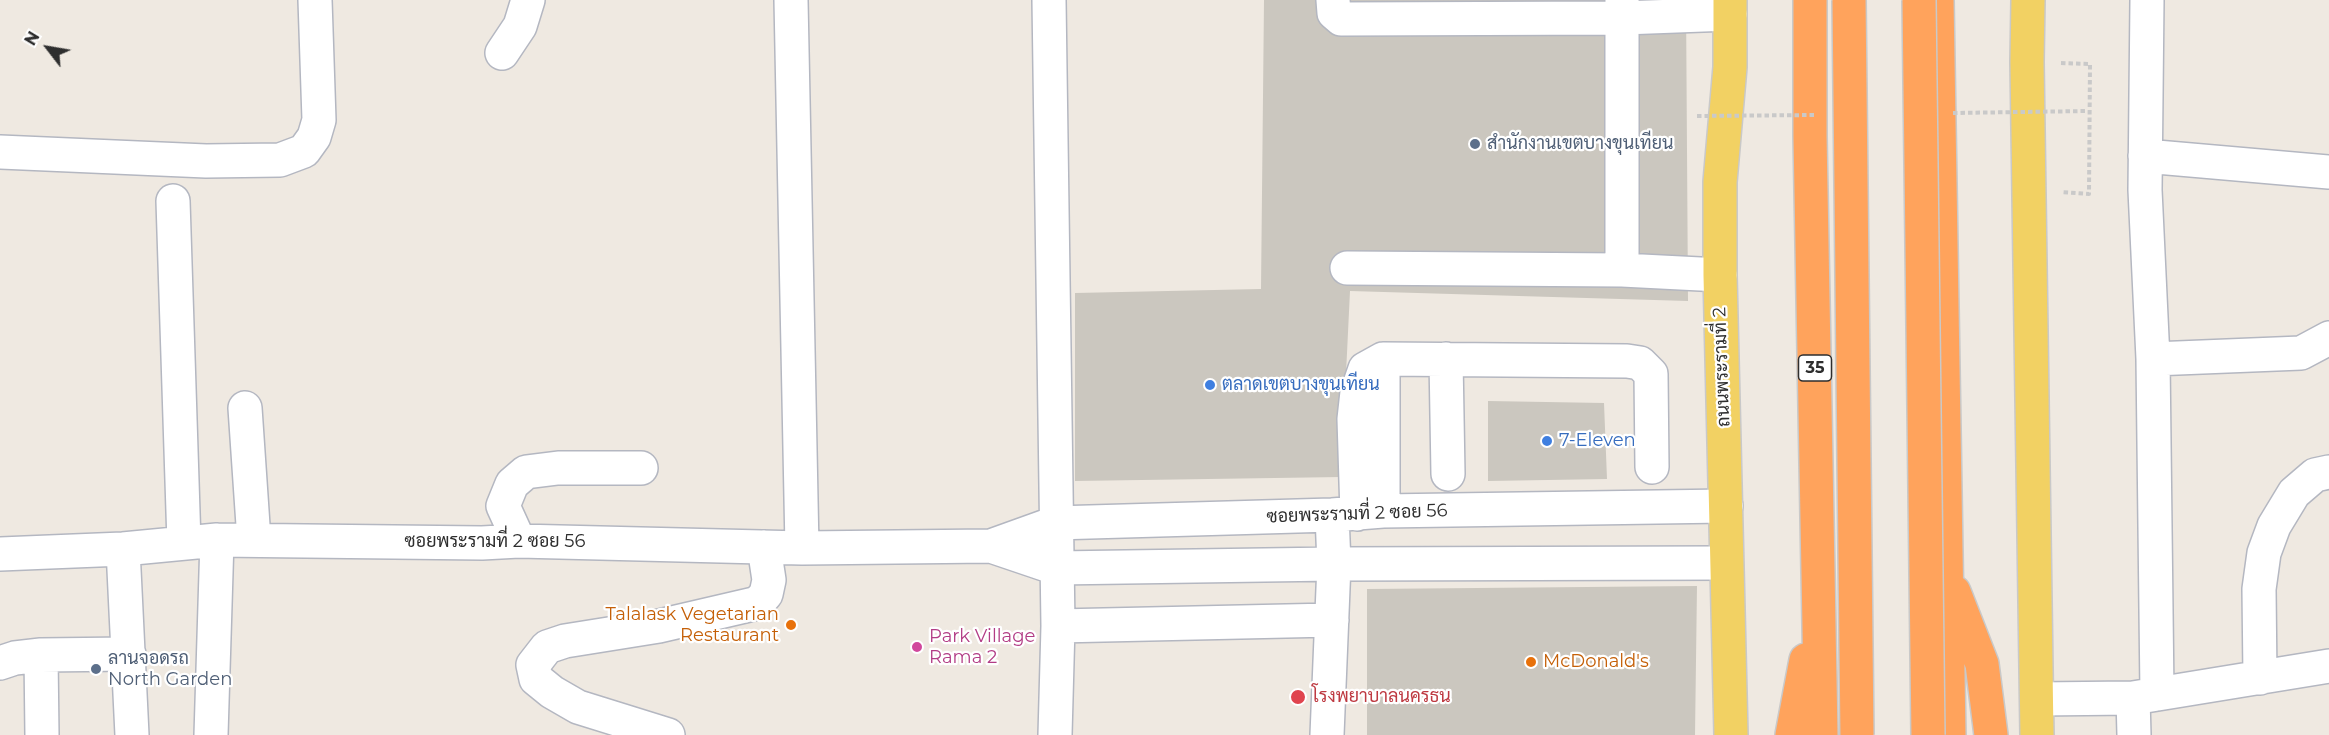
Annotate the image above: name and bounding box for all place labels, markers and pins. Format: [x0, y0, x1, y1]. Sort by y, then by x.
place label: สำนักงานเขตบางขุนเทียน [1487, 133, 1673, 155]
marker: สำนักงานเขตบางขุนเทียน [1468, 137, 1482, 151]
place label: ตลาดเขตบางขุนเทียน [1222, 374, 1380, 396]
marker: ตลาดเขตบางขุนเทียน [1203, 378, 1217, 392]
place label: 7-Eleven [1559, 430, 1636, 452]
marker: 7-Eleven [1540, 434, 1554, 448]
place label: Talalask Vegetarian Restaurant [605, 604, 779, 646]
marker: Talalask Vegetarian Restaurant [784, 618, 798, 632]
place label: Park Village Rama 2 [929, 626, 1035, 668]
marker: Park Village Rama 2 [910, 640, 924, 654]
place label: ลานจอดรถ North Garden [108, 648, 232, 690]
place label: McDonald's [1543, 651, 1649, 673]
marker: McDonald's [1524, 655, 1538, 669]
marker: ลานจอดรถ North Garden [89, 662, 103, 676]
place label: โรงพยาบาลนครธน [1312, 686, 1451, 708]
marker: โรงพยาบาลนครธน [1289, 688, 1307, 706]

